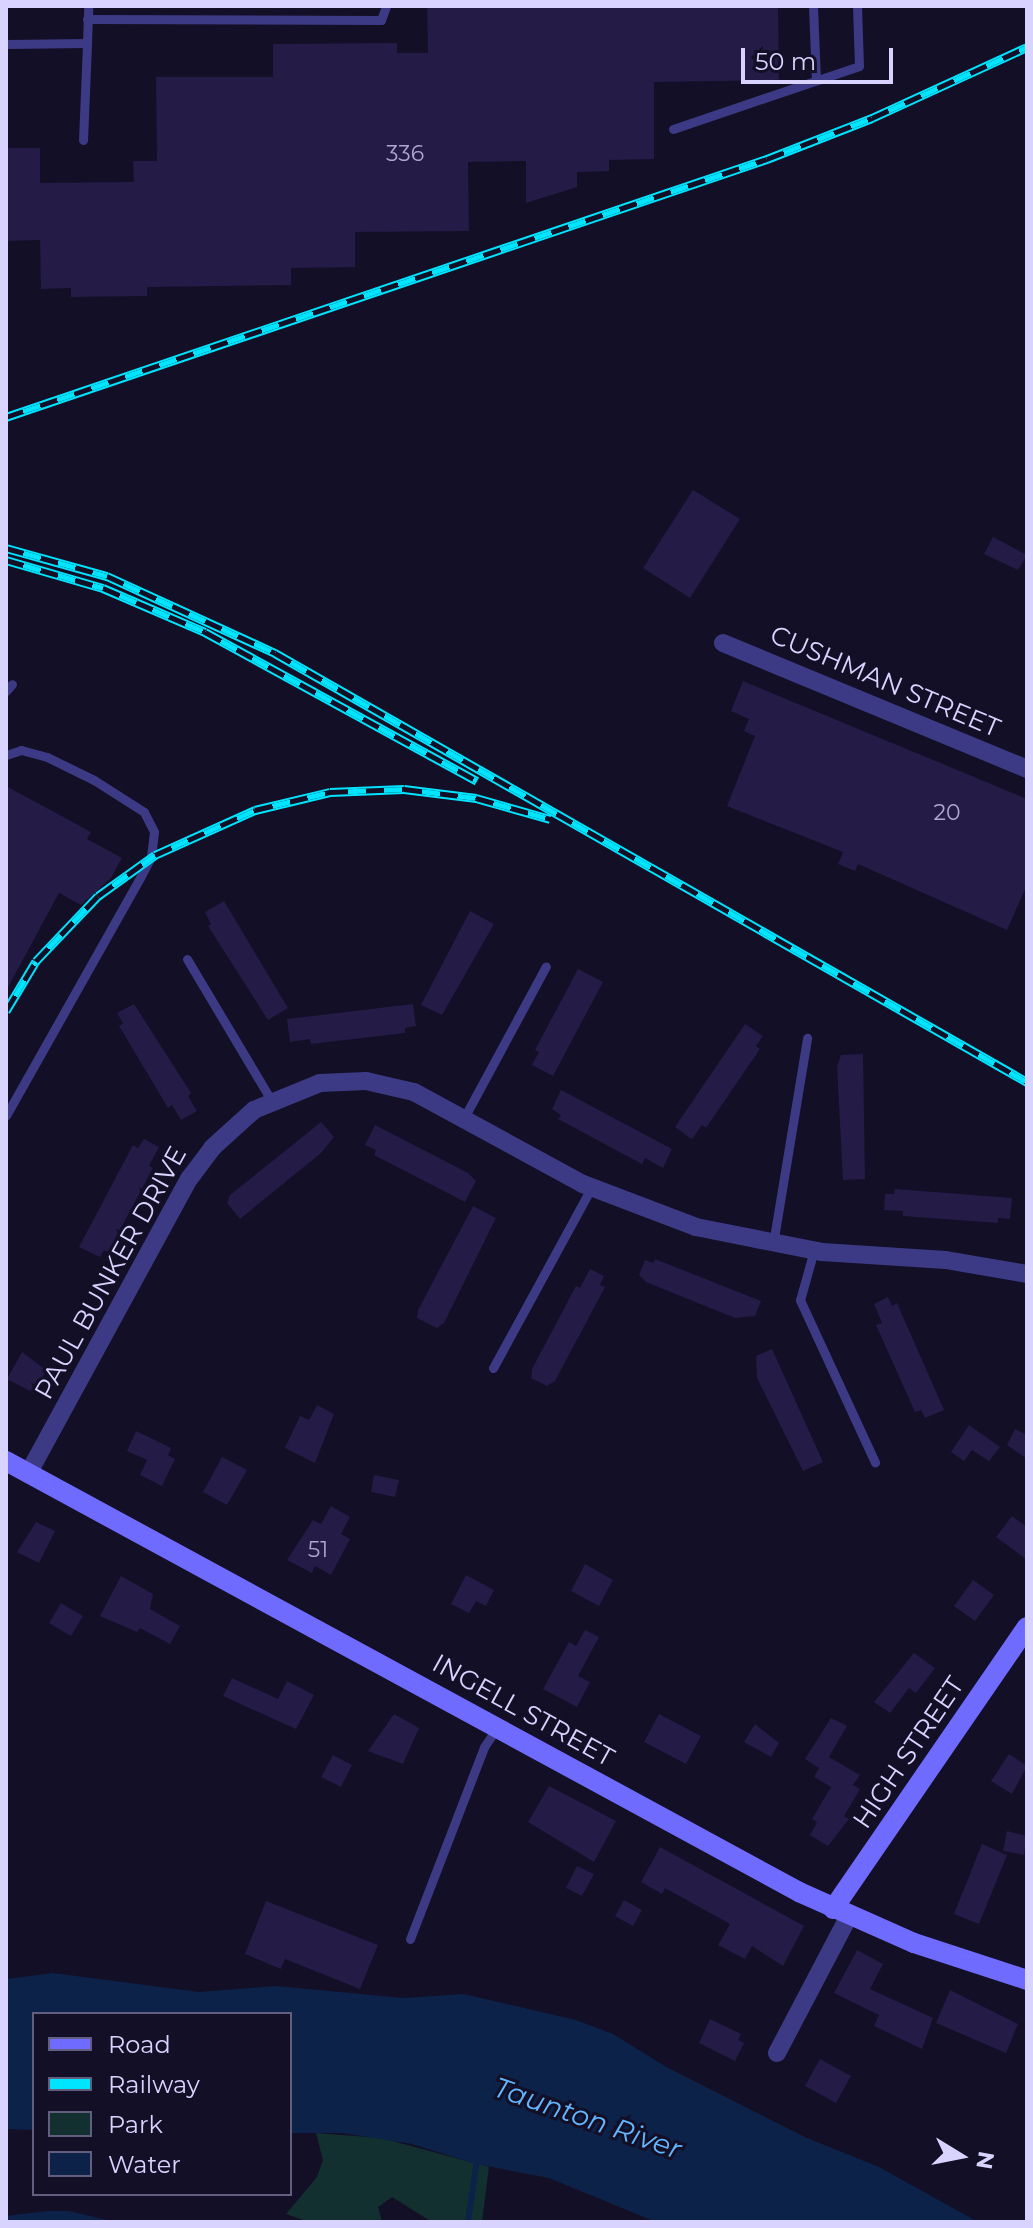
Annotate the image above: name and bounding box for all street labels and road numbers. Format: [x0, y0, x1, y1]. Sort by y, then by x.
street label: CUSHMAN STREET [765, 619, 1005, 745]
street label: PAUL BUNKER DRIVE [28, 1141, 194, 1405]
street label: INGELL STREET [427, 1648, 619, 1774]
street label: HIGH STREET [847, 1671, 971, 1835]

